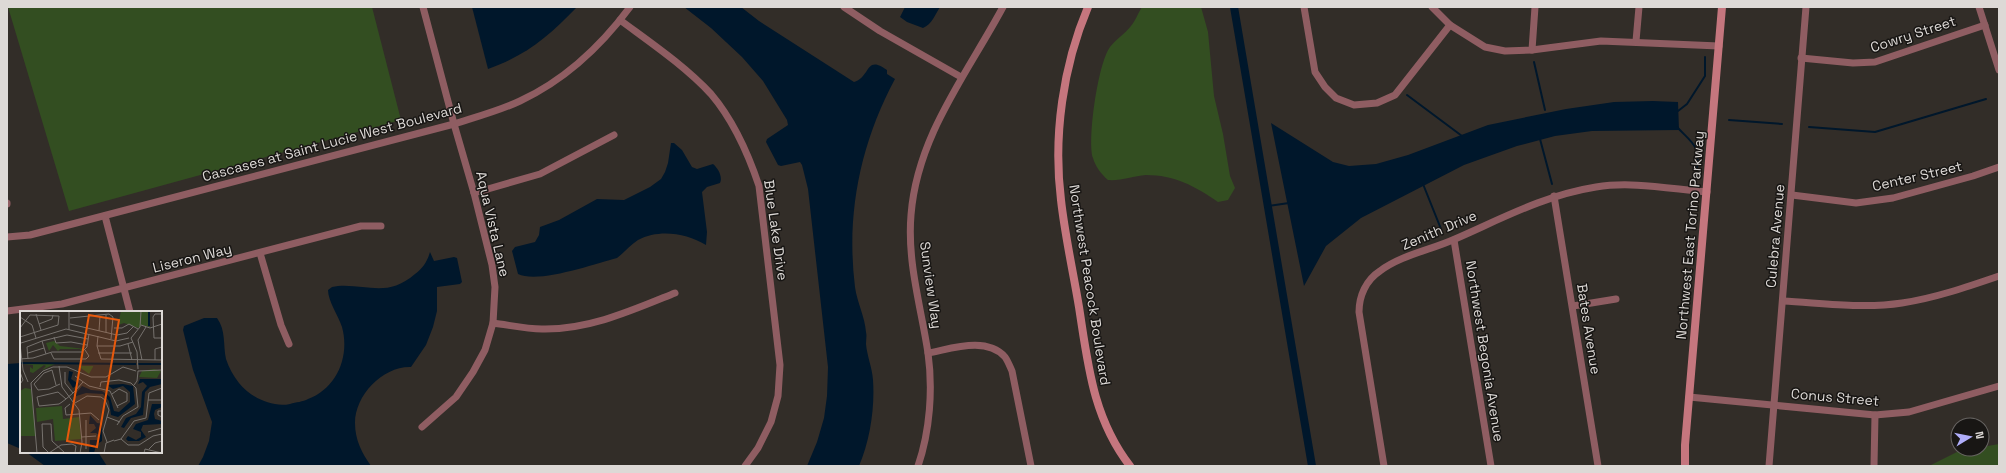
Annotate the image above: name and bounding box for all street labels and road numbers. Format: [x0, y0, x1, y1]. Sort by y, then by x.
street label: Cowry Street [1868, 12, 1958, 56]
street label: Cascases at Saint Lucie West Boulevard [200, 99, 464, 185]
street label: Northwest East Torino Parkway [1672, 130, 1708, 340]
street label: Center Street [1870, 157, 1964, 195]
street label: Aqua Vista Lane [472, 169, 514, 279]
street label: Blue Lake Drive [760, 179, 792, 281]
street label: Northwest Peacock Boulevard [1065, 183, 1115, 387]
street label: Culebra Avenue [1761, 183, 1789, 289]
street label: Zenith Drive [1399, 206, 1479, 254]
street label: Liseron Way [151, 239, 233, 277]
street label: Sunview Way [916, 240, 946, 330]
street label: Northwest Begonia Avenue [1462, 259, 1508, 443]
street label: Bates Avenue [1573, 282, 1605, 376]
street label: Conus Street [1790, 384, 1880, 410]

